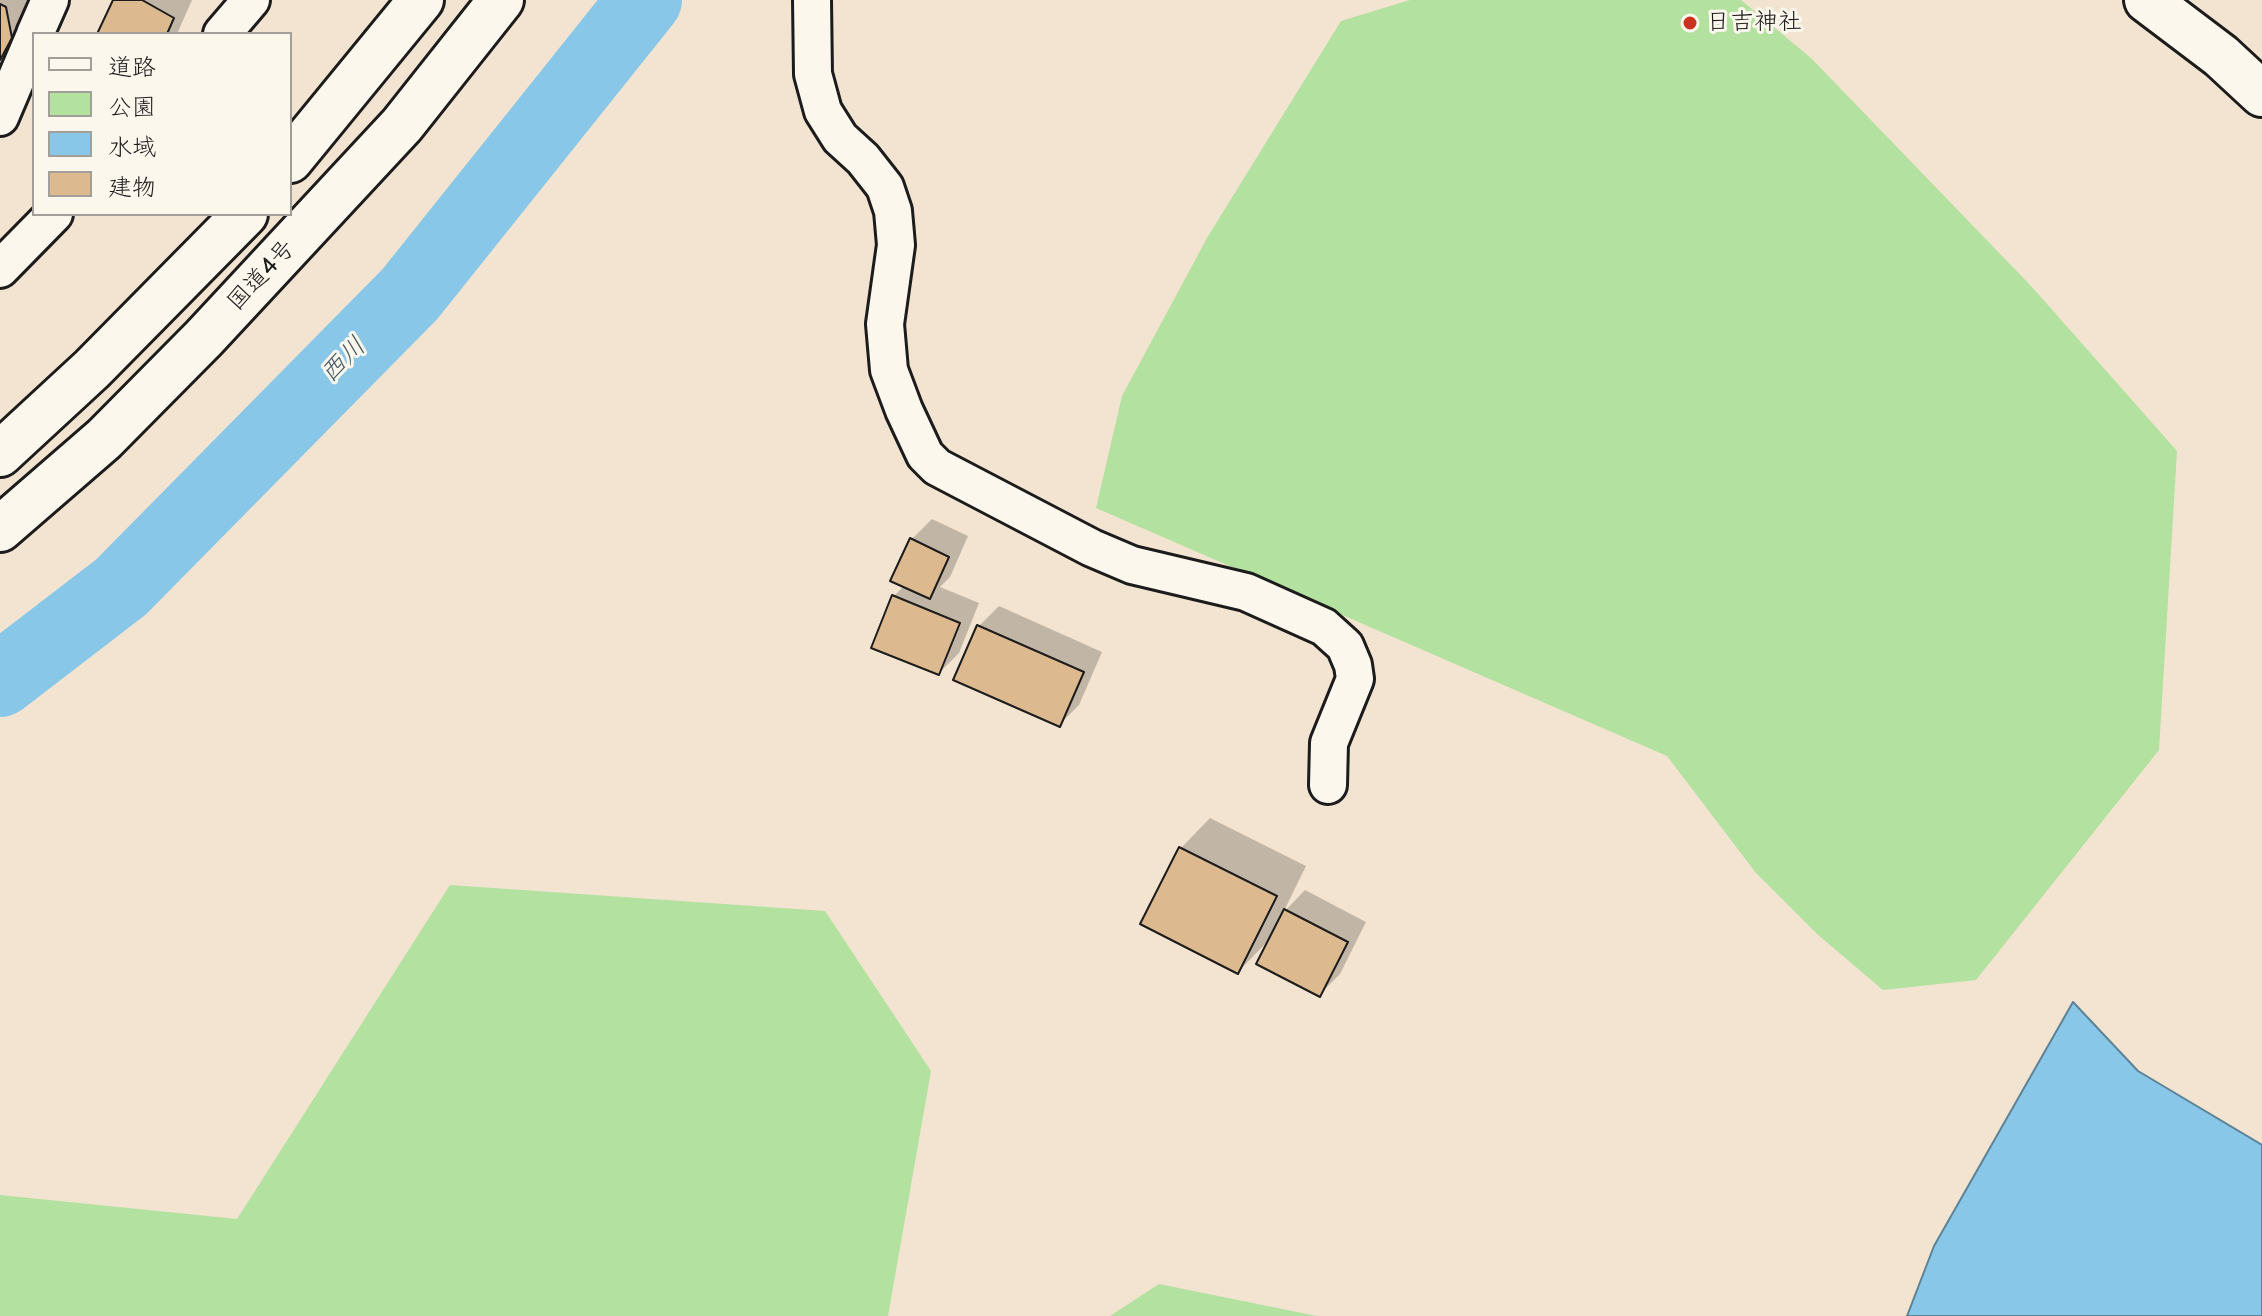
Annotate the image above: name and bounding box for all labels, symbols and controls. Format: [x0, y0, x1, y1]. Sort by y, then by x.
place label: 日吉神社 [1706, 9, 1802, 37]
marker: 日吉神社 [1681, 14, 1699, 32]
legend [32, 32, 292, 216]
text: 道路 [108, 53, 156, 82]
text: 公園 [108, 93, 156, 122]
text: 水域 [108, 133, 156, 162]
text: 建物 [108, 173, 156, 202]
street label: 国道4号 [222, 235, 302, 317]
water label: 西川 [315, 332, 373, 390]

